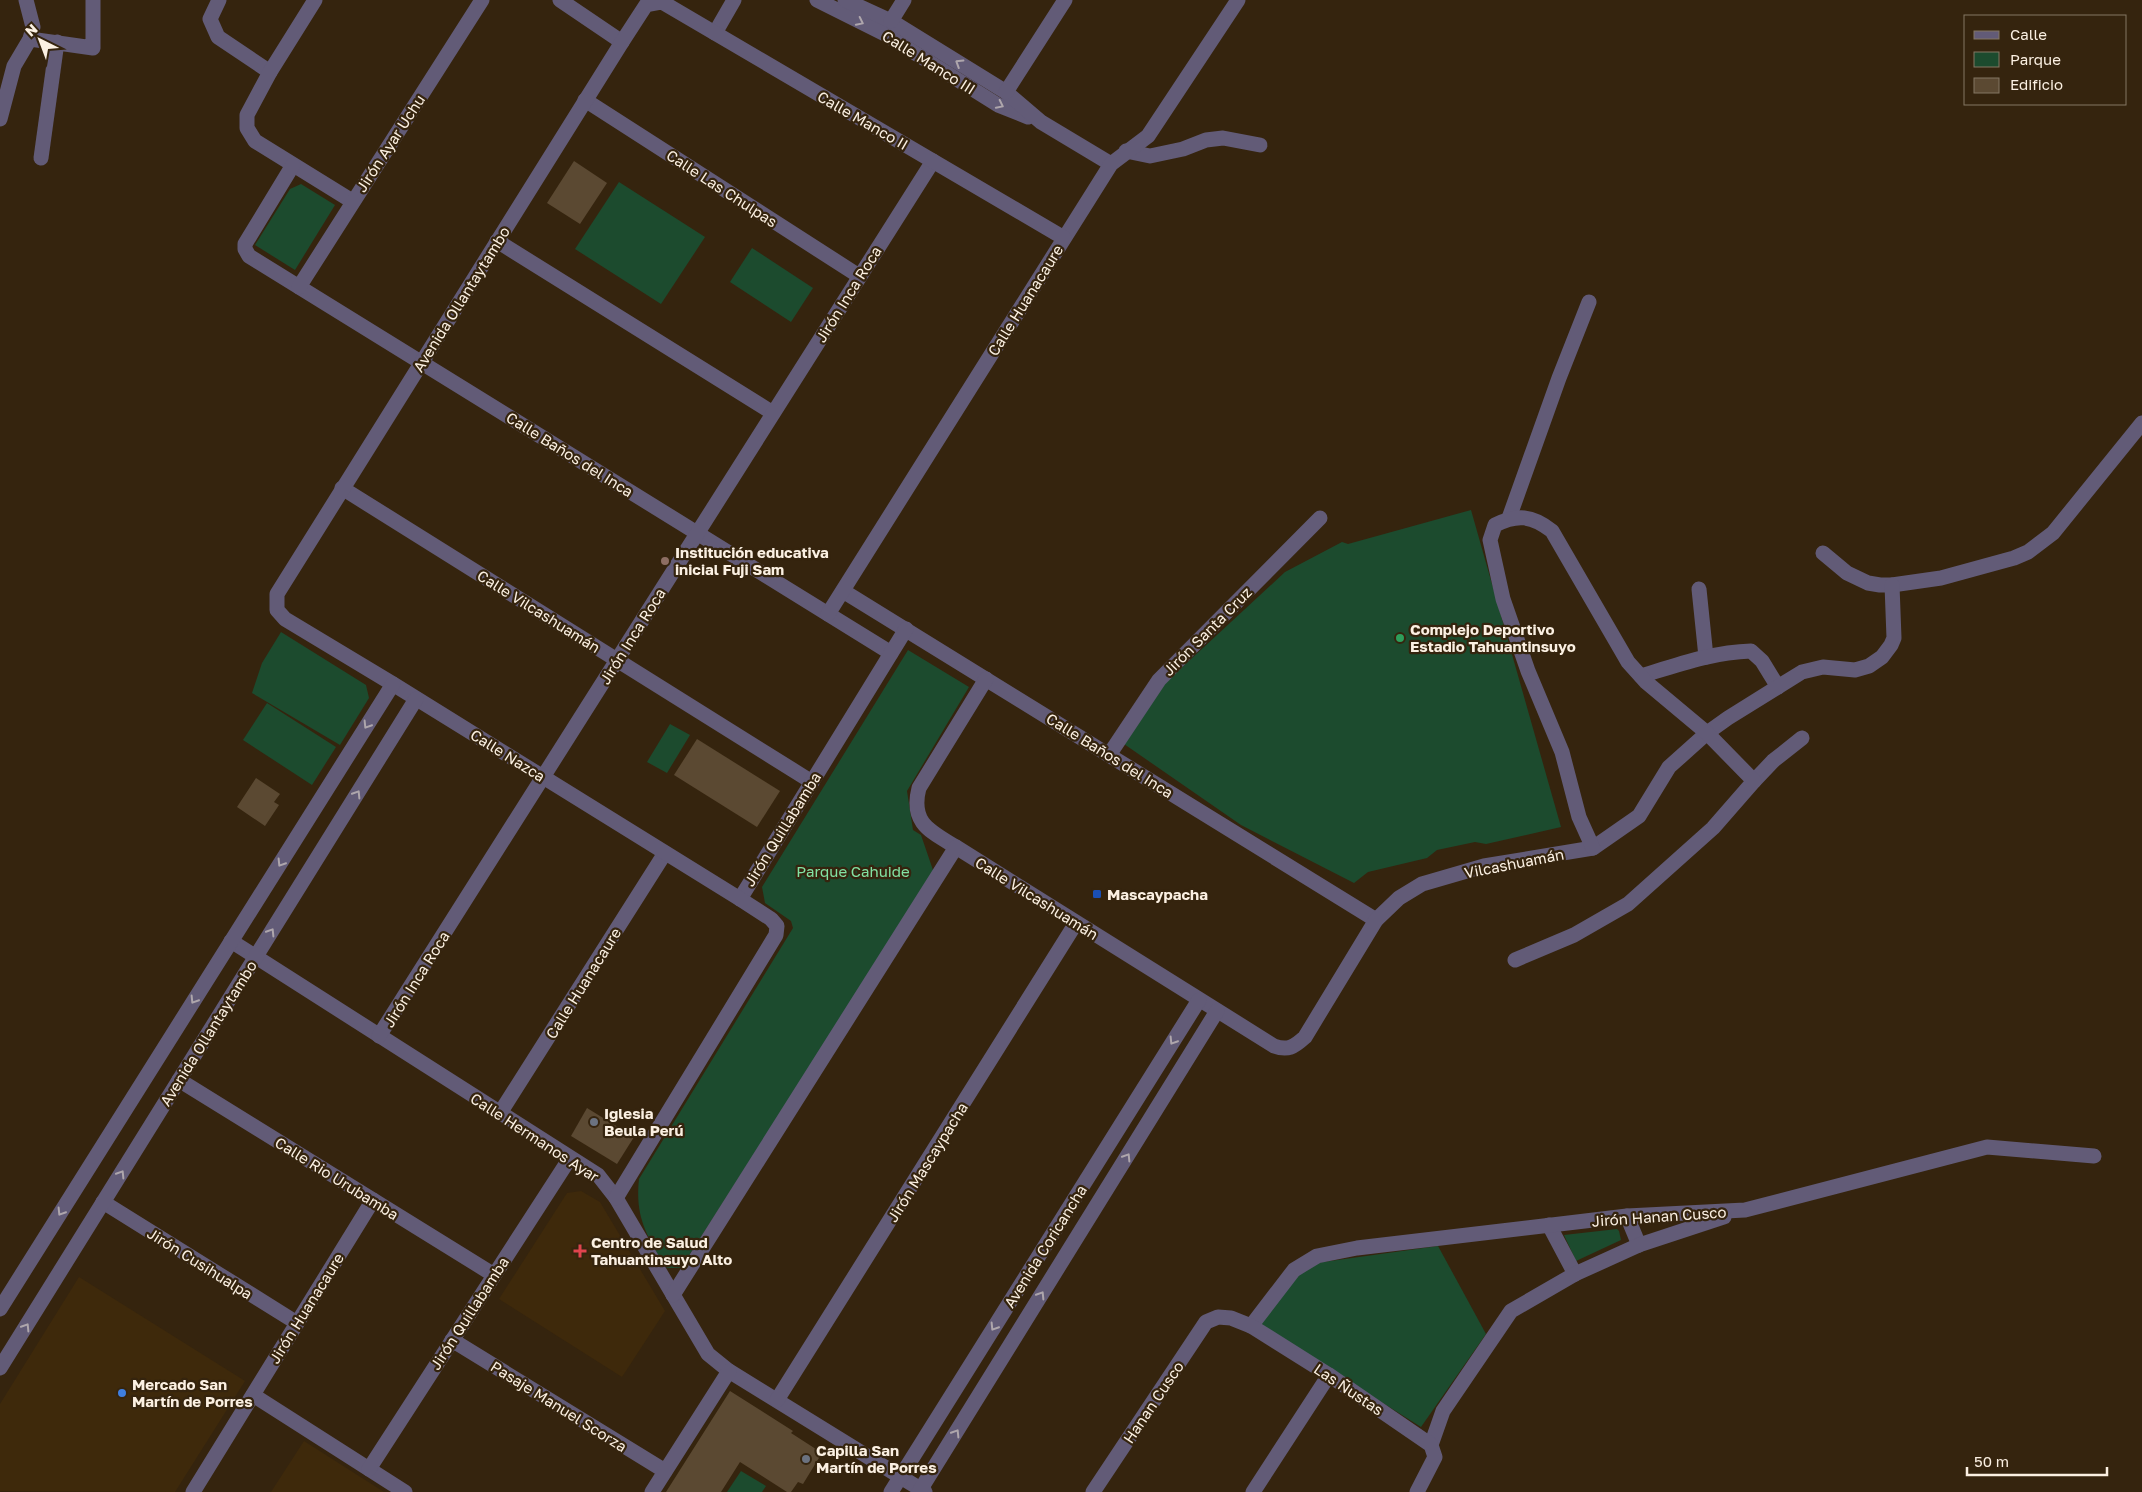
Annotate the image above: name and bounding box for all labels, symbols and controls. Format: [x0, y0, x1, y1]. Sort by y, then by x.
north arrow [15, 15, 65, 65]
legend [1964, 15, 2127, 105]
one-way arrow [855, 16, 864, 26]
text: N [21, 20, 41, 40]
text: Calle [2010, 25, 2047, 43]
street label: Calle Manco III [879, 26, 979, 98]
text: Parque [2010, 50, 2061, 68]
one-way arrow [956, 60, 965, 70]
text: Edificio [2010, 75, 2063, 93]
street label: Calle Manco II [815, 87, 911, 153]
street label: Jirón Ayar Uchu [352, 91, 428, 195]
one-way arrow [995, 99, 1004, 109]
street label: Calle Las Chulpas [663, 145, 781, 231]
street label: Avenida Ollantaytambo [409, 223, 513, 375]
street label: Calle Huanacaure [984, 241, 1067, 359]
street label: Jirón Inca Roca [811, 243, 885, 345]
street label: Calle Baños del Inca [503, 408, 637, 500]
place label: Institución educativa inicial Fuji Sam [675, 543, 829, 578]
marker: Institución educativa inicial Fuji Sam [659, 555, 671, 567]
street label: Calle Vilcashuamán [474, 566, 604, 656]
street label: Jirón Santa Cruz [1159, 583, 1255, 679]
street label: Jirón Inca Roca [595, 585, 669, 687]
place label: Complejo Deportivo Estadio Tahuantinsuyo [1410, 620, 1576, 655]
marker: Complejo Deportivo Estadio Tahuantinsuyo [1394, 632, 1406, 644]
street label: Calle Baños del Inca [1043, 709, 1177, 801]
one-way arrow [364, 720, 374, 729]
street label: Calle Nazca [467, 725, 549, 785]
street label: Jirón Quillabamba [740, 769, 824, 889]
one-way arrow [351, 790, 360, 800]
street label: Vilcashuamán [1463, 845, 1565, 881]
street label: Calle Vilcashuamán [972, 853, 1102, 943]
one-way arrow [277, 858, 287, 867]
park label: Parque Cahuide [796, 862, 910, 880]
place label: Mascaypacha [1107, 885, 1208, 903]
marker: Mascaypacha [1091, 888, 1103, 900]
street label: Calle Huanacaure [542, 924, 625, 1042]
one-way arrow [265, 928, 275, 937]
street label: Jirón Inca Roca [379, 928, 453, 1030]
street label: Avenida Ollantaytambo [156, 957, 260, 1109]
one-way arrow [191, 995, 200, 1004]
one-way arrow [1170, 1036, 1180, 1045]
street label: Calle Hermanos Ayar [467, 1089, 603, 1185]
street label: Jirón Mascaypacha [883, 1099, 971, 1225]
place label: Iglesia Beula Perú [604, 1104, 683, 1139]
marker: Iglesia Beula Perú [588, 1116, 600, 1128]
street label: Calle Rio Urubamba [272, 1133, 402, 1223]
one-way arrow [1121, 1153, 1130, 1162]
one-way arrow [114, 1171, 124, 1180]
street label: Avenida Coricancha [1000, 1181, 1090, 1311]
street label: Jirón Hanan Cusco [1591, 1202, 1727, 1230]
one-way arrow [57, 1207, 67, 1216]
street label: Jirón Cusihualpa [144, 1223, 256, 1303]
place label: Centro de Salud Tahuantinsuyo Alto [591, 1233, 732, 1268]
marker: Centro de Salud Tahuantinsuyo Alto [573, 1244, 587, 1258]
street label: Jirón Huanacaure [265, 1249, 347, 1367]
street label: Jirón Quillabamba [426, 1253, 512, 1373]
one-way arrow [1035, 1291, 1045, 1300]
one-way arrow [991, 1322, 1001, 1331]
one-way arrow [19, 1323, 29, 1332]
street label: Pasaje Manuel Scorza [488, 1357, 630, 1455]
street label: Hanan Cusco [1119, 1358, 1187, 1446]
street label: Las Ñustas [1311, 1359, 1387, 1419]
place label: Mercado San Martín de Porres [132, 1375, 253, 1410]
marker: Mercado San Martín de Porres [116, 1387, 128, 1399]
one-way arrow [949, 1429, 959, 1438]
place label: Capilla San Martín de Porres [816, 1441, 937, 1476]
scale bar [1967, 1444, 2107, 1476]
text: 50 m [1974, 1452, 2009, 1470]
marker: Capilla San Martín de Porres [800, 1453, 812, 1465]

